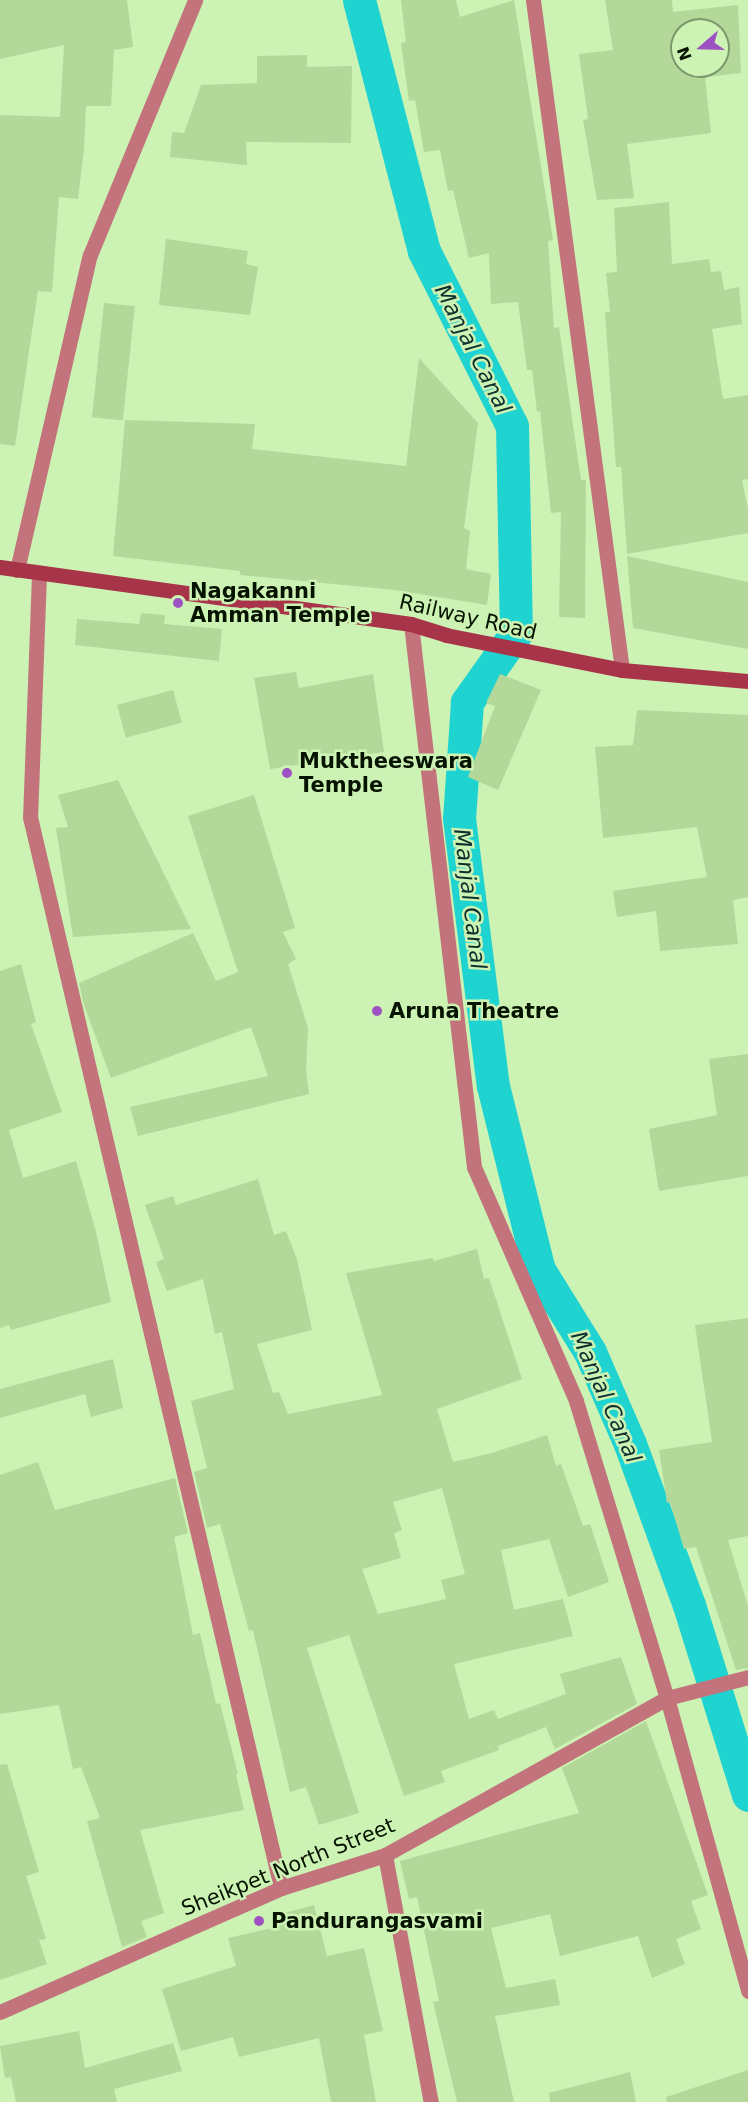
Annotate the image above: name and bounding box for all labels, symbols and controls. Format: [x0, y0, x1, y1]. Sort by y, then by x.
north arrow [670, 18, 730, 78]
text: N [673, 44, 696, 63]
water label: Manjal Canal [429, 280, 517, 418]
place label: Nagakanni Amman Temple [190, 578, 371, 628]
street label: Railway Road [397, 589, 539, 645]
marker: Nagakanni Amman Temple [171, 596, 185, 610]
place label: Muktheeswara Temple [299, 748, 473, 798]
marker: Muktheeswara Temple [280, 766, 294, 780]
water label: Manjal Canal [448, 827, 492, 971]
place label: Aruna Theatre [389, 998, 559, 1024]
marker: Aruna Theatre [370, 1004, 384, 1018]
water label: Manjal Canal [565, 1327, 647, 1467]
street label: Sheikpet North Street [178, 1813, 398, 1921]
place label: Pandurangasvami [271, 1908, 483, 1934]
marker: Pandurangasvami [252, 1914, 266, 1928]

